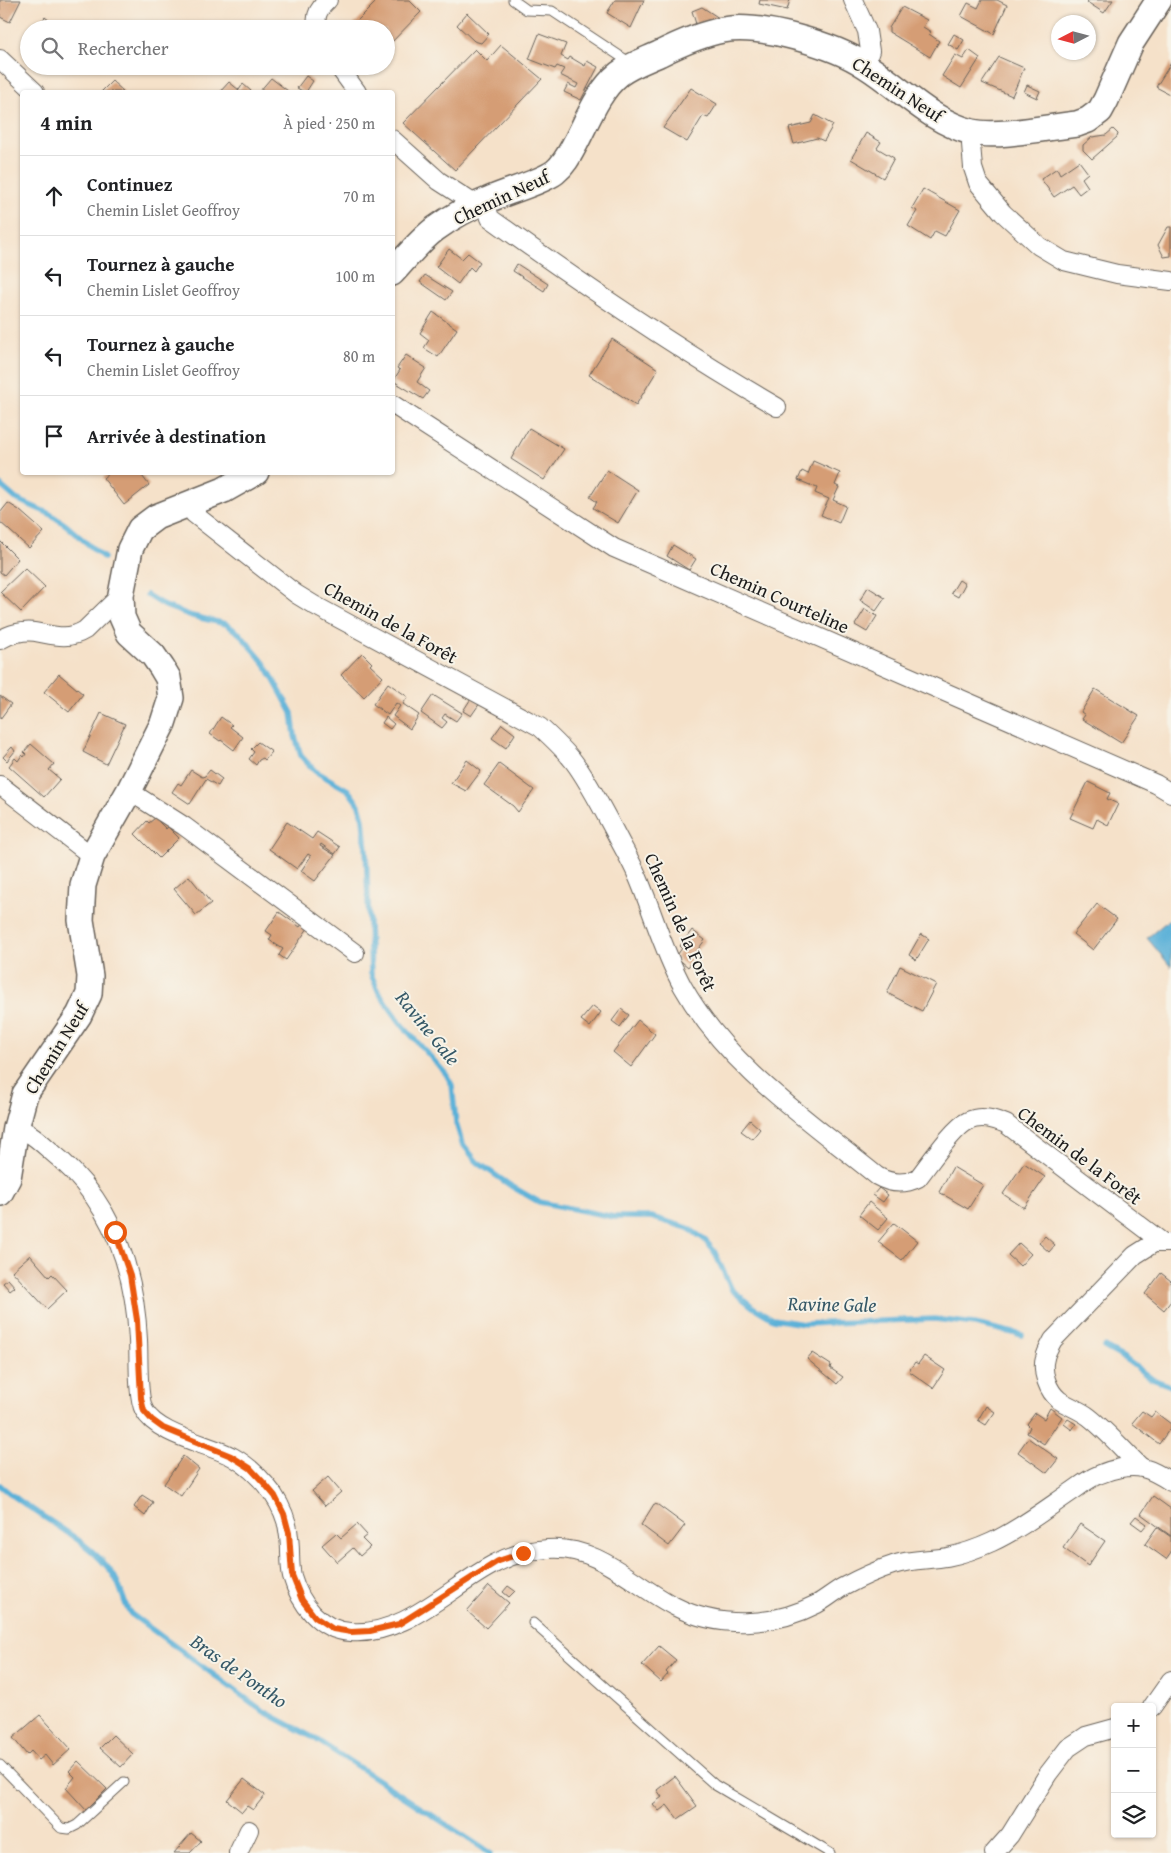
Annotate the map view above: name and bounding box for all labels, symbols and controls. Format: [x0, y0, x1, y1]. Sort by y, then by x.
north arrow [1051, 15, 1096, 60]
search box [20, 20, 395, 75]
icon: search [38, 34, 66, 62]
text: Rechercher [78, 34, 169, 62]
street label: Chemin Neuf [847, 49, 951, 130]
text: 4 min [40, 107, 92, 138]
text: À pied · 250 m [283, 111, 375, 135]
street label: Chemin Neuf [448, 162, 555, 232]
text: Continuez [87, 170, 173, 198]
icon: ahead [40, 182, 68, 210]
text: 70 m [343, 184, 375, 208]
text: Chemin Lislet Geoffroy [87, 198, 240, 222]
text: Tournez à gauche [87, 250, 235, 278]
icon: left [40, 262, 68, 290]
text: 100 m [335, 264, 375, 288]
text: Chemin Lislet Geoffroy [87, 278, 240, 302]
text: Tournez à gauche [87, 330, 235, 358]
icon: left [40, 342, 68, 370]
text: 80 m [343, 344, 375, 368]
text: Chemin Lislet Geoffroy [87, 358, 240, 382]
icon: arrive [40, 422, 68, 450]
text: Arrivée à destination [87, 422, 266, 450]
street label: Chemin Courteline [706, 554, 854, 640]
street label: Chemin de la Forêt [319, 574, 463, 671]
street label: Chemin de la Forêt [638, 848, 724, 996]
water label: Ravine Gale [389, 983, 468, 1071]
street label: Chemin Neuf [17, 995, 96, 1099]
street label: Chemin de la Forêt [1012, 1099, 1148, 1211]
route start [104, 1221, 127, 1244]
water label: Ravine Gale [786, 1288, 877, 1319]
route end [512, 1542, 535, 1565]
water label: Bras de Pontho [184, 1626, 294, 1715]
map controls [1111, 1703, 1156, 1838]
button: + [1111, 1703, 1156, 1748]
button: − [1111, 1748, 1156, 1793]
button: layers [1111, 1793, 1156, 1838]

